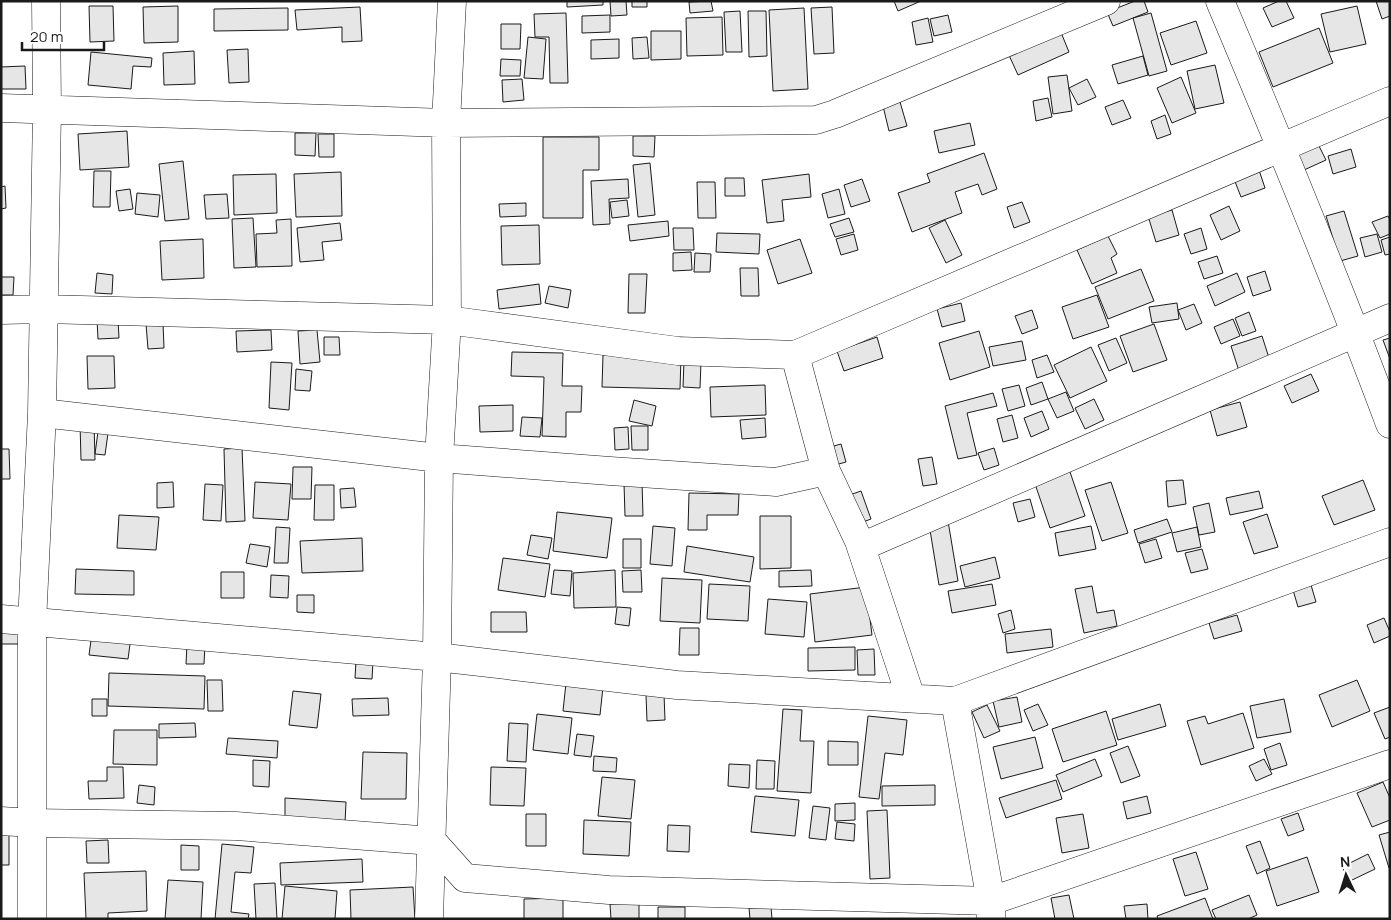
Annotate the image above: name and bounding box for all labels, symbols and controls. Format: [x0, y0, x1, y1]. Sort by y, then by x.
scale bar [22, 20, 105, 52]
text: 20 m [30, 26, 63, 47]
north arrow [1321, 850, 1371, 900]
text: N [1339, 852, 1351, 871]

